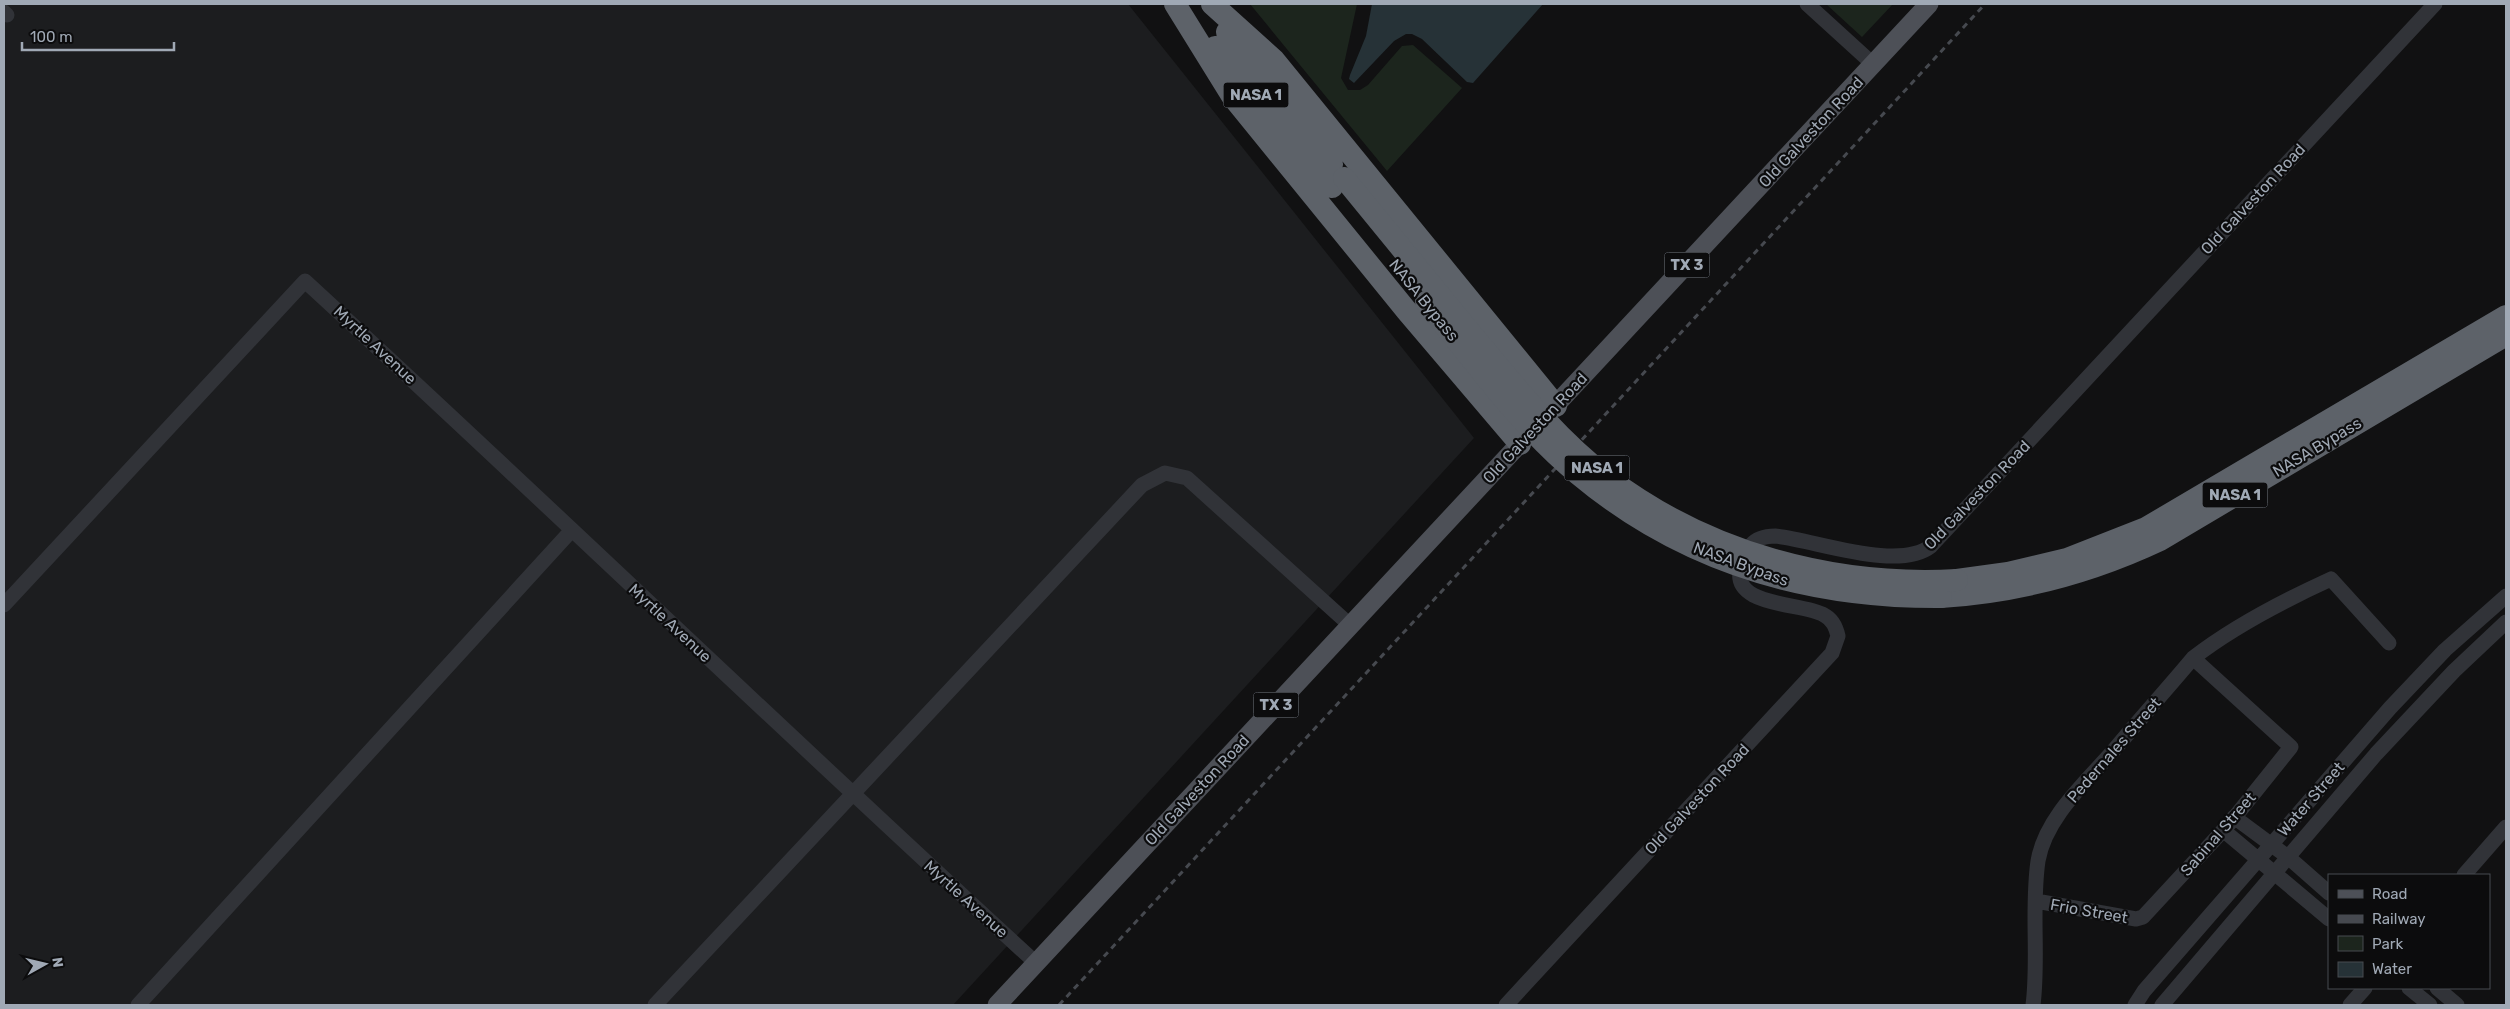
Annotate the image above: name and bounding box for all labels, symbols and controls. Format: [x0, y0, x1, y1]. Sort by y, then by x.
scale bar [22, 20, 175, 52]
text: 100 m [30, 28, 72, 46]
street label: Old Galveston Road [1755, 73, 1867, 191]
road number: NASA 1 [1224, 82, 1288, 108]
street label: Old Galveston Road [2197, 140, 2309, 258]
road number: TX 3 [1664, 252, 1710, 278]
street label: NASA Bypass [1385, 255, 1463, 345]
street label: Myrtle Avenue [330, 302, 420, 388]
street label: Old Galveston Road [1479, 369, 1591, 487]
street label: NASA Bypass [2269, 413, 2365, 481]
street label: Old Galveston Road [1920, 436, 2034, 554]
road number: NASA 1 [1564, 456, 1630, 480]
road number: NASA 1 [2202, 482, 2268, 508]
street label: NASA Bypass [1691, 538, 1791, 590]
street label: Myrtle Avenue [625, 580, 715, 666]
road number: TX 3 [1254, 692, 1298, 718]
street label: Pedernales Street [2063, 693, 2165, 807]
street label: Old Galveston Road [1141, 731, 1253, 849]
street label: Old Galveston Road [1641, 740, 1753, 858]
street label: Water Street [2274, 758, 2348, 840]
street label: Sabinal Street [2176, 788, 2260, 880]
street label: Myrtle Avenue [920, 856, 1012, 942]
legend [2328, 874, 2490, 989]
text: Road [2372, 885, 2408, 903]
street label: Frio Street [2049, 895, 2129, 927]
text: Railway [2372, 910, 2426, 928]
text: Park [2372, 935, 2403, 953]
north arrow [20, 939, 70, 989]
text: N [48, 956, 66, 968]
text: Water [2372, 960, 2412, 978]

